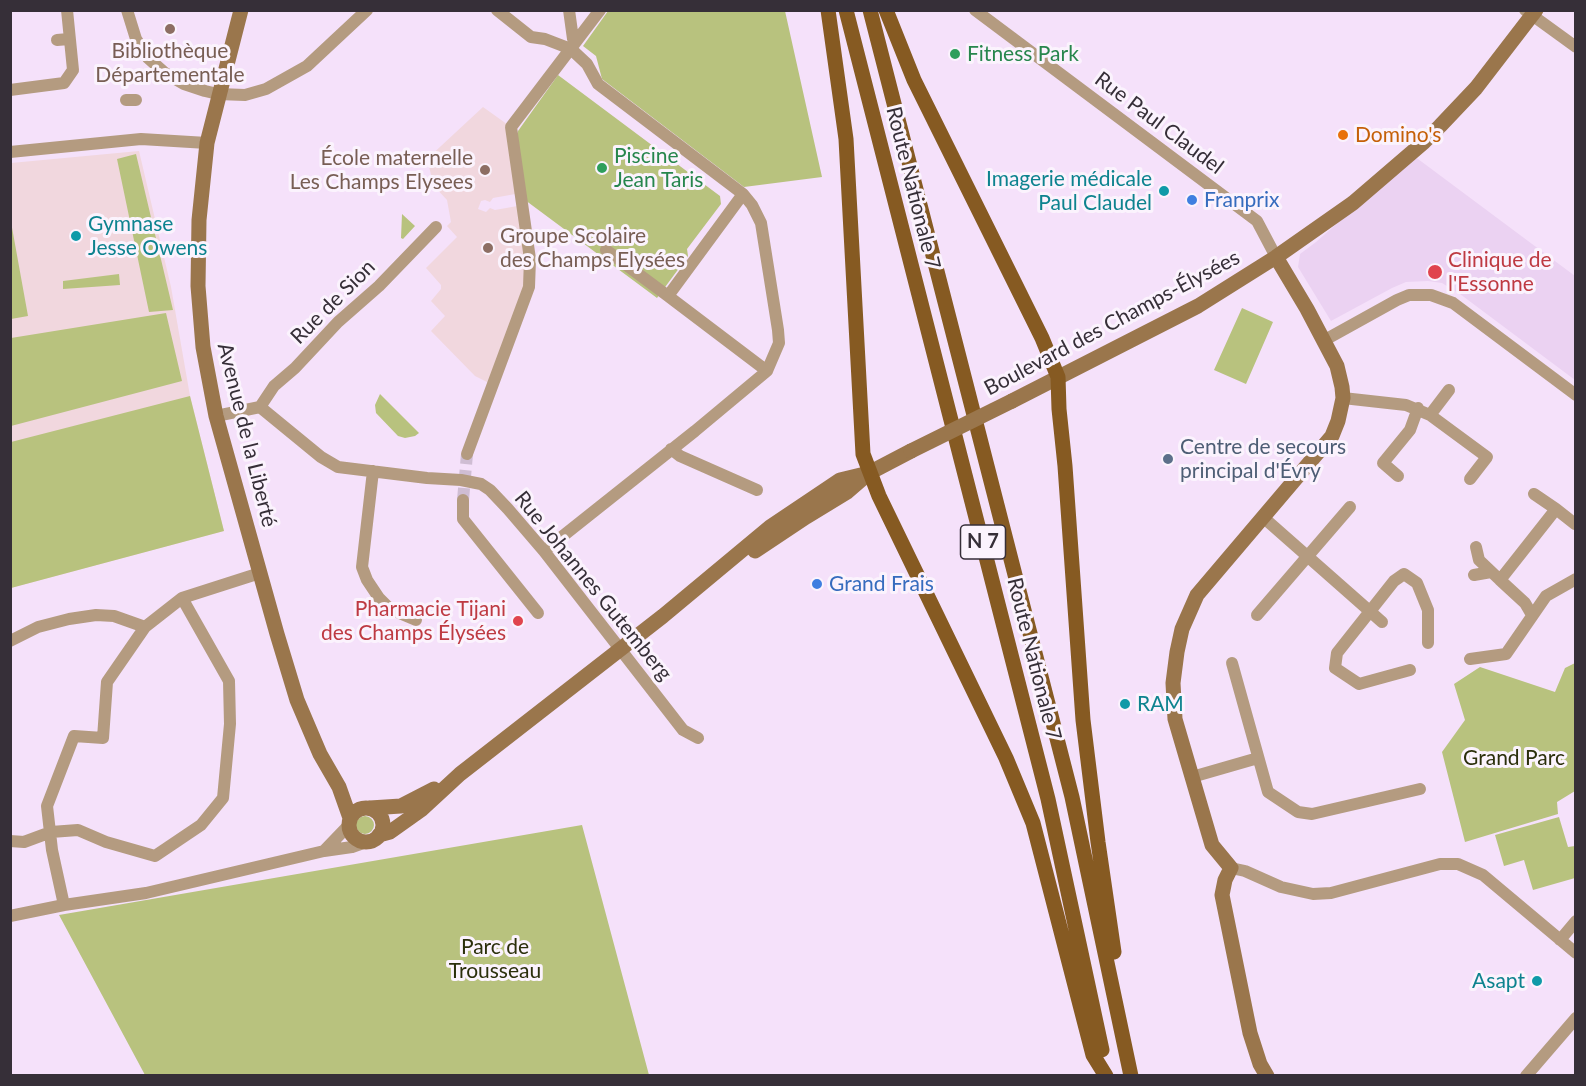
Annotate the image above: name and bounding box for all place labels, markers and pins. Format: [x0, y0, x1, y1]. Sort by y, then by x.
marker: Bibliothèque Départementale [163, 22, 177, 36]
place label: Bibliothèque Départementale [95, 38, 245, 88]
place label: Fitness Park [967, 41, 1079, 67]
marker: Fitness Park [948, 47, 962, 61]
place label: Domino's [1355, 122, 1441, 148]
marker: Domino's [1336, 128, 1350, 142]
place label: Piscine Jean Taris [614, 143, 703, 193]
place label: École maternelle Les Champs Elysees [290, 145, 473, 195]
marker: Piscine Jean Taris [595, 161, 609, 175]
marker: École maternelle Les Champs Elysees [478, 163, 492, 177]
place label: Imagerie médicale Paul Claudel [986, 166, 1152, 216]
marker: Imagerie médicale Paul Claudel [1157, 184, 1171, 198]
place label: Franprix [1204, 187, 1280, 213]
marker: Franprix [1185, 193, 1199, 207]
place label: Gymnase Jesse Owens [88, 211, 207, 261]
place label: Groupe Scolaire des Champs Elysées [500, 223, 685, 273]
marker: Gymnase Jesse Owens [69, 229, 83, 243]
marker: Groupe Scolaire des Champs Elysées [481, 241, 495, 255]
place label: Clinique de l'Essonne [1448, 247, 1552, 297]
marker: Clinique de l'Essonne [1426, 263, 1444, 281]
place label: Centre de secours principal d'Évry [1180, 434, 1346, 484]
marker: Centre de secours principal d'Évry [1161, 452, 1175, 466]
place label: Grand Frais [829, 571, 934, 597]
marker: Grand Frais [810, 577, 824, 591]
place label: Pharmacie Tijani des Champs Élysées [321, 596, 506, 646]
marker: Pharmacie Tijani des Champs Élysées [511, 614, 525, 628]
place label: RAM [1137, 691, 1184, 717]
marker: RAM [1118, 697, 1132, 711]
place label: Asapt [1472, 968, 1525, 994]
marker: Asapt [1530, 974, 1544, 988]

